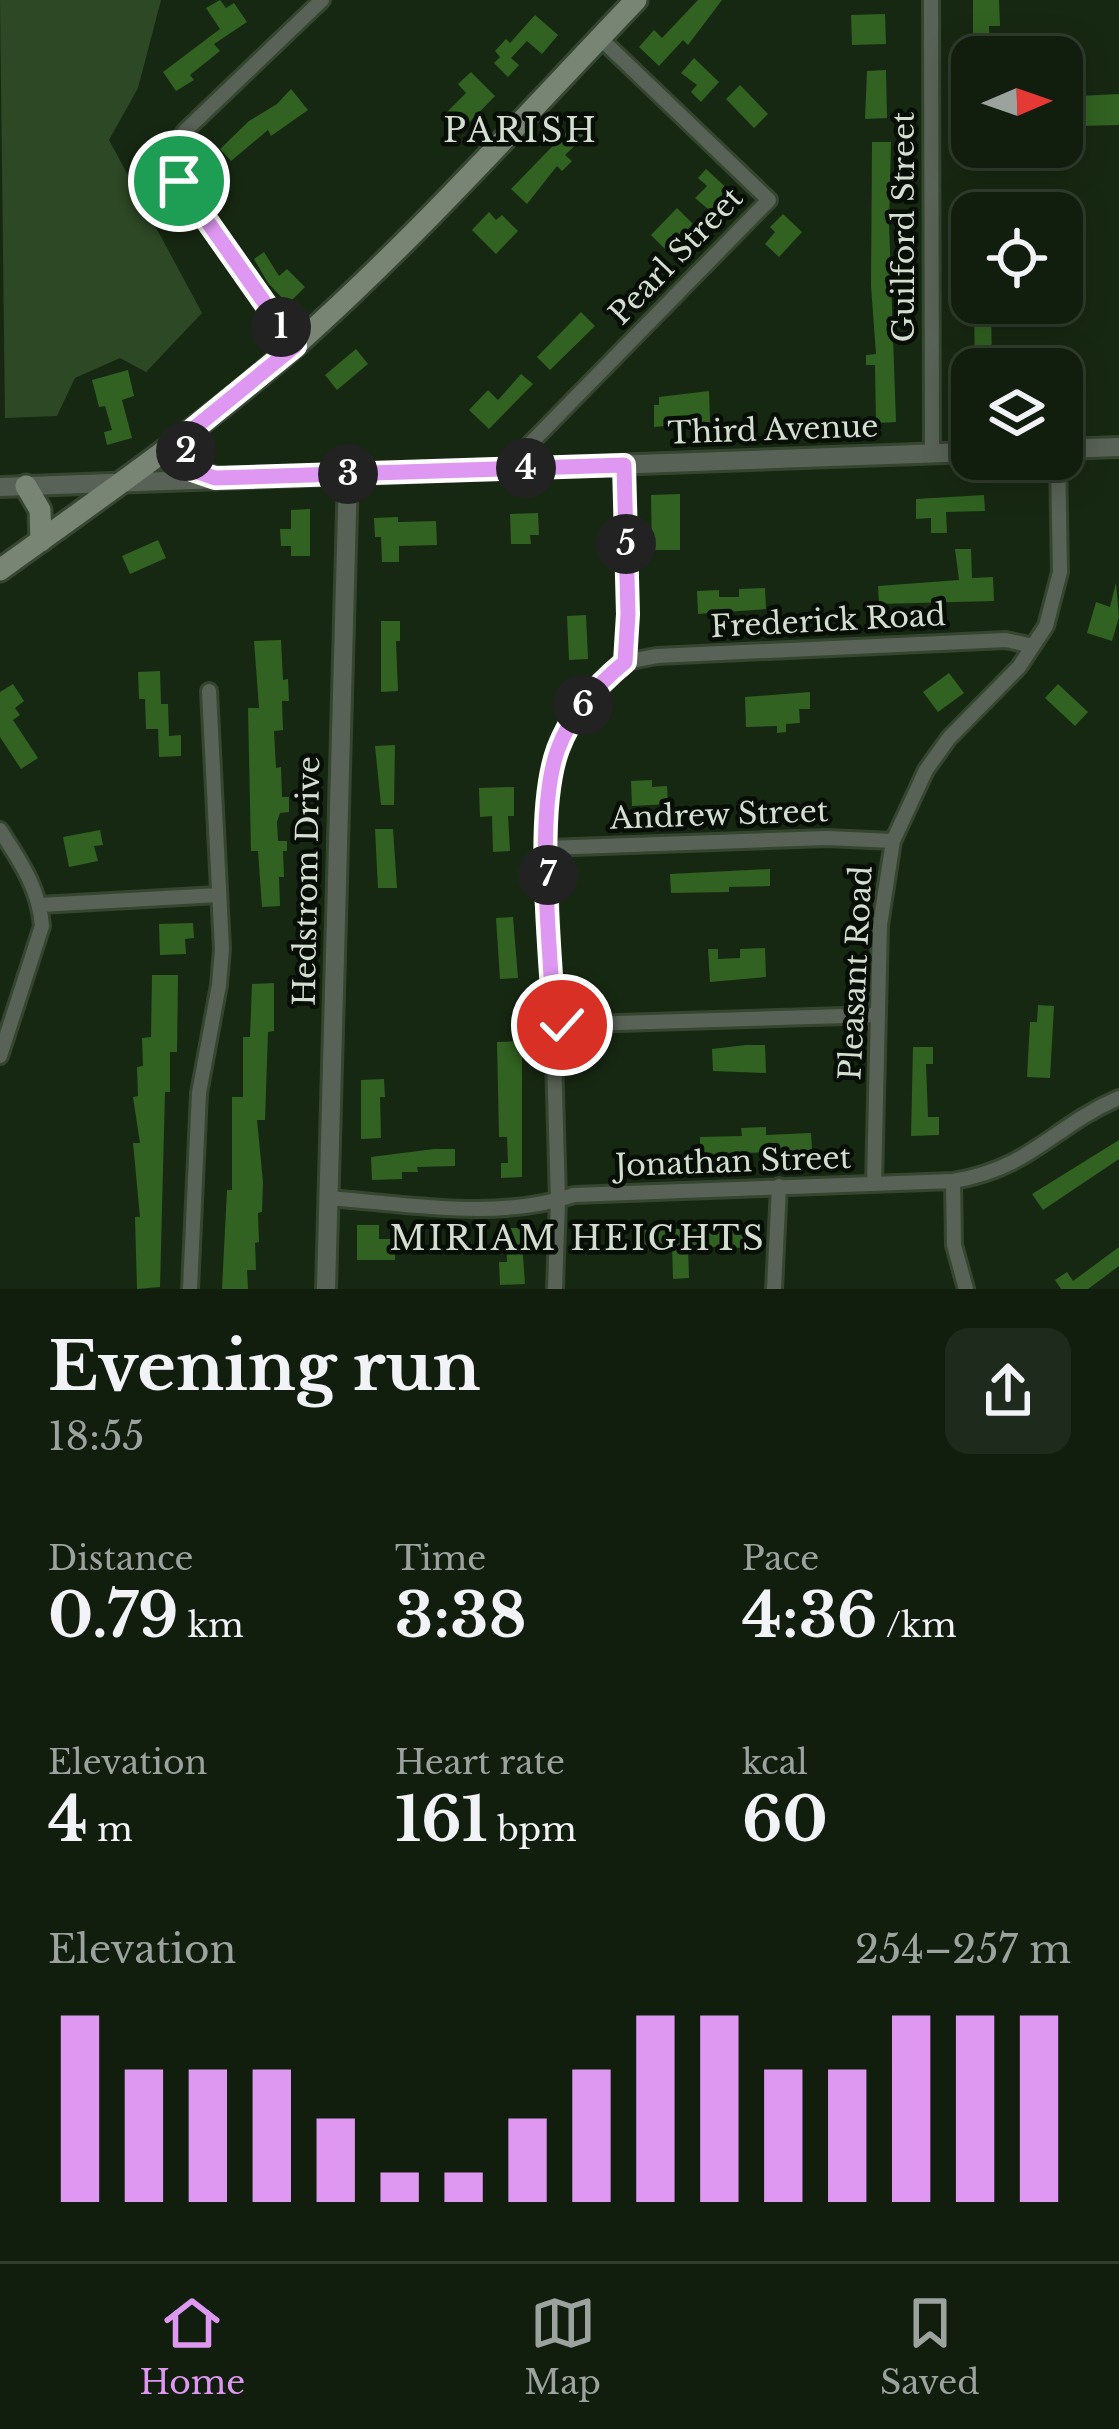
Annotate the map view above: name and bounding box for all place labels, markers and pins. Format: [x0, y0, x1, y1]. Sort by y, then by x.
pin [128, 130, 230, 232]
pin: 1 [251, 297, 311, 357]
pin: 2 [156, 421, 216, 481]
pin: 4 [496, 438, 556, 498]
pin: 3 [318, 444, 378, 504]
pin: 5 [596, 514, 656, 574]
pin: 6 [553, 675, 613, 735]
pin: 7 [518, 845, 578, 905]
pin [511, 974, 613, 1076]

